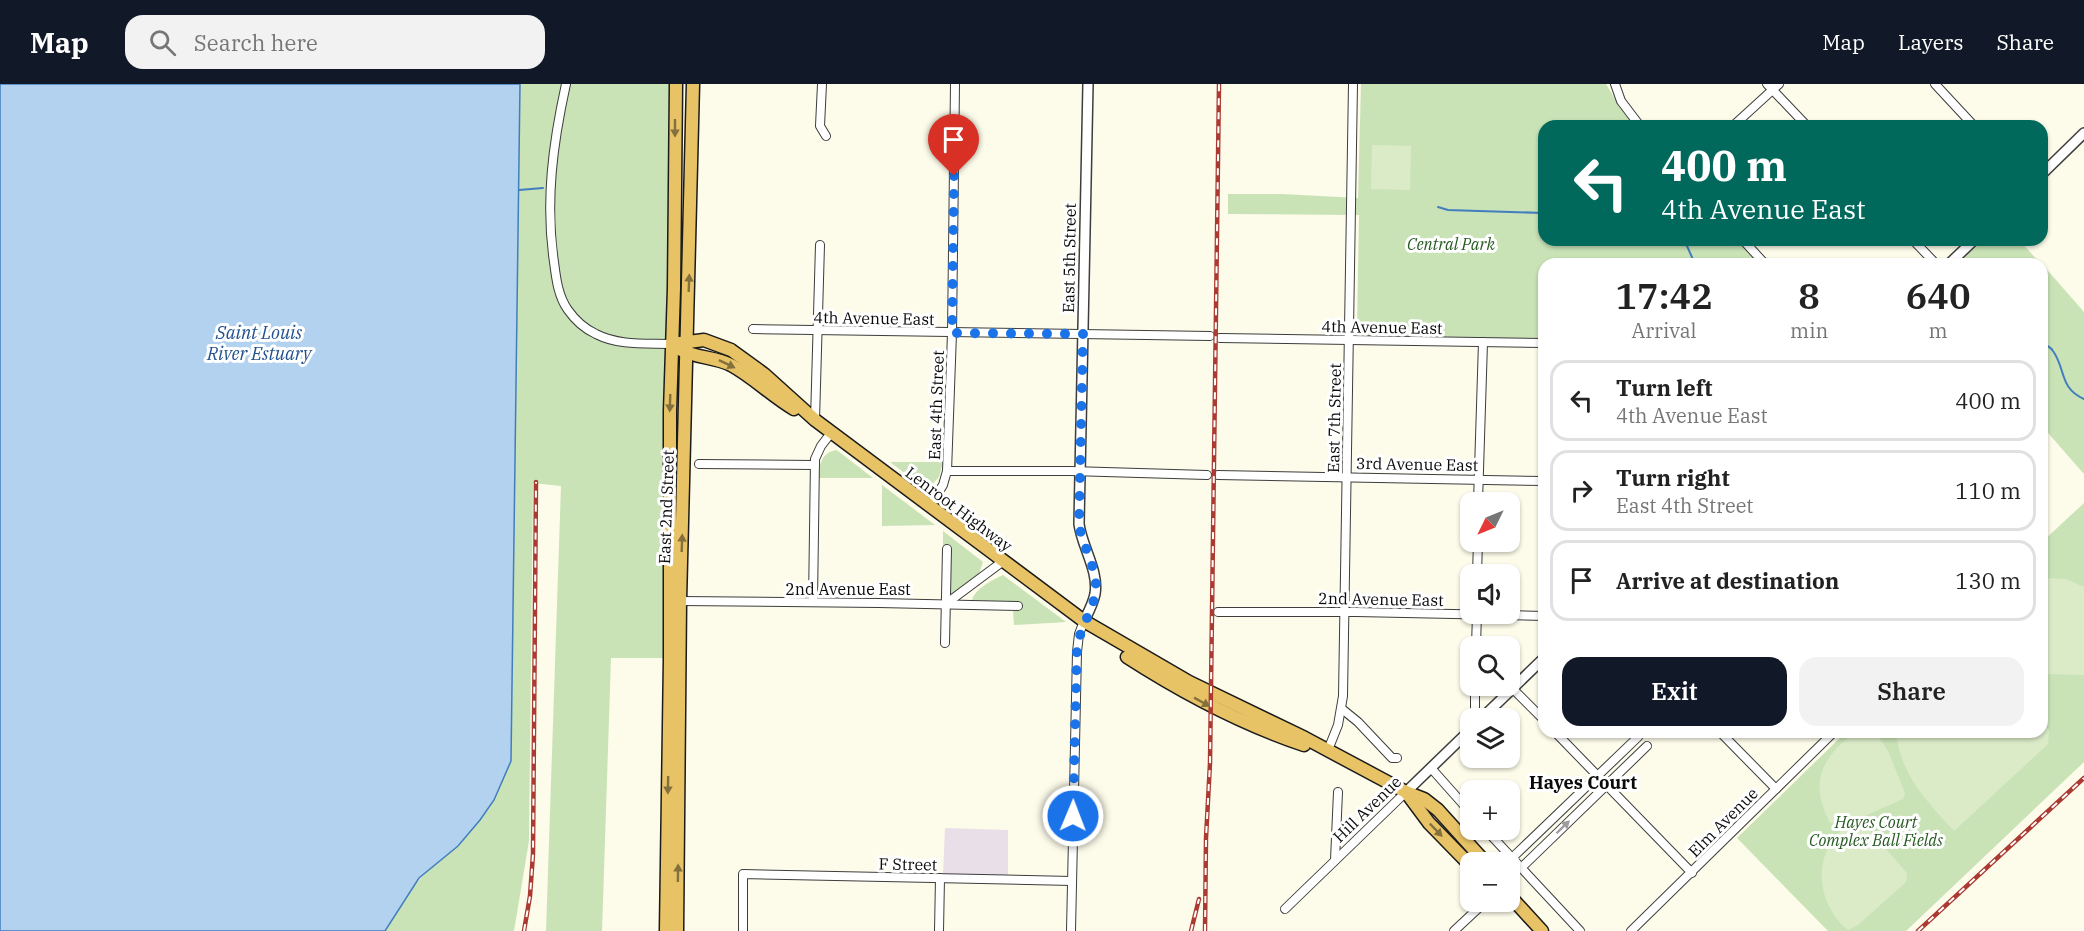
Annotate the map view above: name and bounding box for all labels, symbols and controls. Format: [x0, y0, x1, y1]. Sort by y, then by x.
search box [125, 15, 545, 69]
text: Map [30, 24, 89, 61]
icon: search [146, 26, 179, 59]
text: Search here [194, 28, 318, 57]
text: Map [1822, 28, 1865, 56]
text: Layers [1898, 28, 1964, 56]
text: Share [1997, 28, 2054, 56]
pin [928, 114, 979, 176]
one-way arrow [670, 119, 680, 138]
icon: arrive [937, 123, 970, 156]
text: 400 m [1661, 138, 1787, 193]
icon: left [1562, 144, 1640, 222]
text: 4th Avenue East [1661, 191, 1866, 226]
street label: East 5th Street [1058, 203, 1080, 313]
park label: Central Park [1407, 234, 1495, 254]
text: 17:42 [1615, 272, 1713, 319]
text: 8 [1798, 272, 1820, 319]
text: 640 [1906, 272, 1971, 319]
one-way arrow [684, 274, 693, 293]
street label: 4th Avenue East [813, 307, 935, 329]
street label: 4th Avenue East [1321, 316, 1443, 338]
text: Arrival [1631, 317, 1697, 344]
text: min [1790, 317, 1828, 344]
text: m [1929, 317, 1948, 344]
water label: Saint Louis River Estuary [206, 321, 313, 365]
street label: East 4th Street [924, 349, 948, 460]
one-way arrow [718, 359, 735, 368]
street label: East 7th Street [1323, 363, 1345, 473]
text: Turn left [1616, 373, 1712, 402]
icon: left [1565, 384, 1598, 417]
text: 400 m [1955, 386, 2021, 415]
one-way arrow [666, 393, 675, 412]
text: 4th Avenue East [1616, 402, 1768, 429]
street label: East 2nd Street [654, 449, 678, 564]
street label: 3rd Avenue East [1356, 453, 1479, 475]
street label: Lenroot Highway [902, 462, 1017, 556]
text: Turn right [1616, 463, 1730, 492]
icon: right [1565, 474, 1598, 507]
text: 110 m [1955, 476, 2021, 505]
north arrow [1460, 492, 1520, 552]
map controls [1460, 492, 1520, 912]
text: East 4th Street [1616, 492, 1753, 519]
one-way arrow [677, 534, 686, 553]
button: sound [1460, 564, 1520, 624]
icon: arrive [1565, 564, 1598, 597]
text: Arrive at destination [1616, 566, 1839, 595]
text: 130 m [1955, 566, 2021, 595]
street label: 2nd Avenue East [785, 579, 911, 599]
street label: 2nd Avenue East [1318, 588, 1444, 610]
button: search [1460, 636, 1520, 696]
button: Exit [1562, 657, 1787, 726]
button: Share [1799, 657, 2024, 726]
one-way arrow [1194, 696, 1210, 707]
button: layers [1460, 708, 1520, 768]
district label: Hayes Court [1529, 771, 1637, 794]
street label: Hill Avenue [1329, 772, 1405, 846]
one-way arrow [663, 776, 673, 795]
button: + [1460, 780, 1520, 840]
street label: Elm Avenue [1684, 783, 1762, 861]
position arrow [1041, 784, 1105, 848]
park label: Hayes Court Complex Ball Fields [1809, 812, 1943, 850]
one-way arrow [1556, 820, 1571, 834]
one-way arrow [1429, 822, 1442, 837]
button: − [1460, 852, 1520, 912]
street label: F Street [878, 853, 938, 875]
one-way arrow [674, 863, 683, 882]

